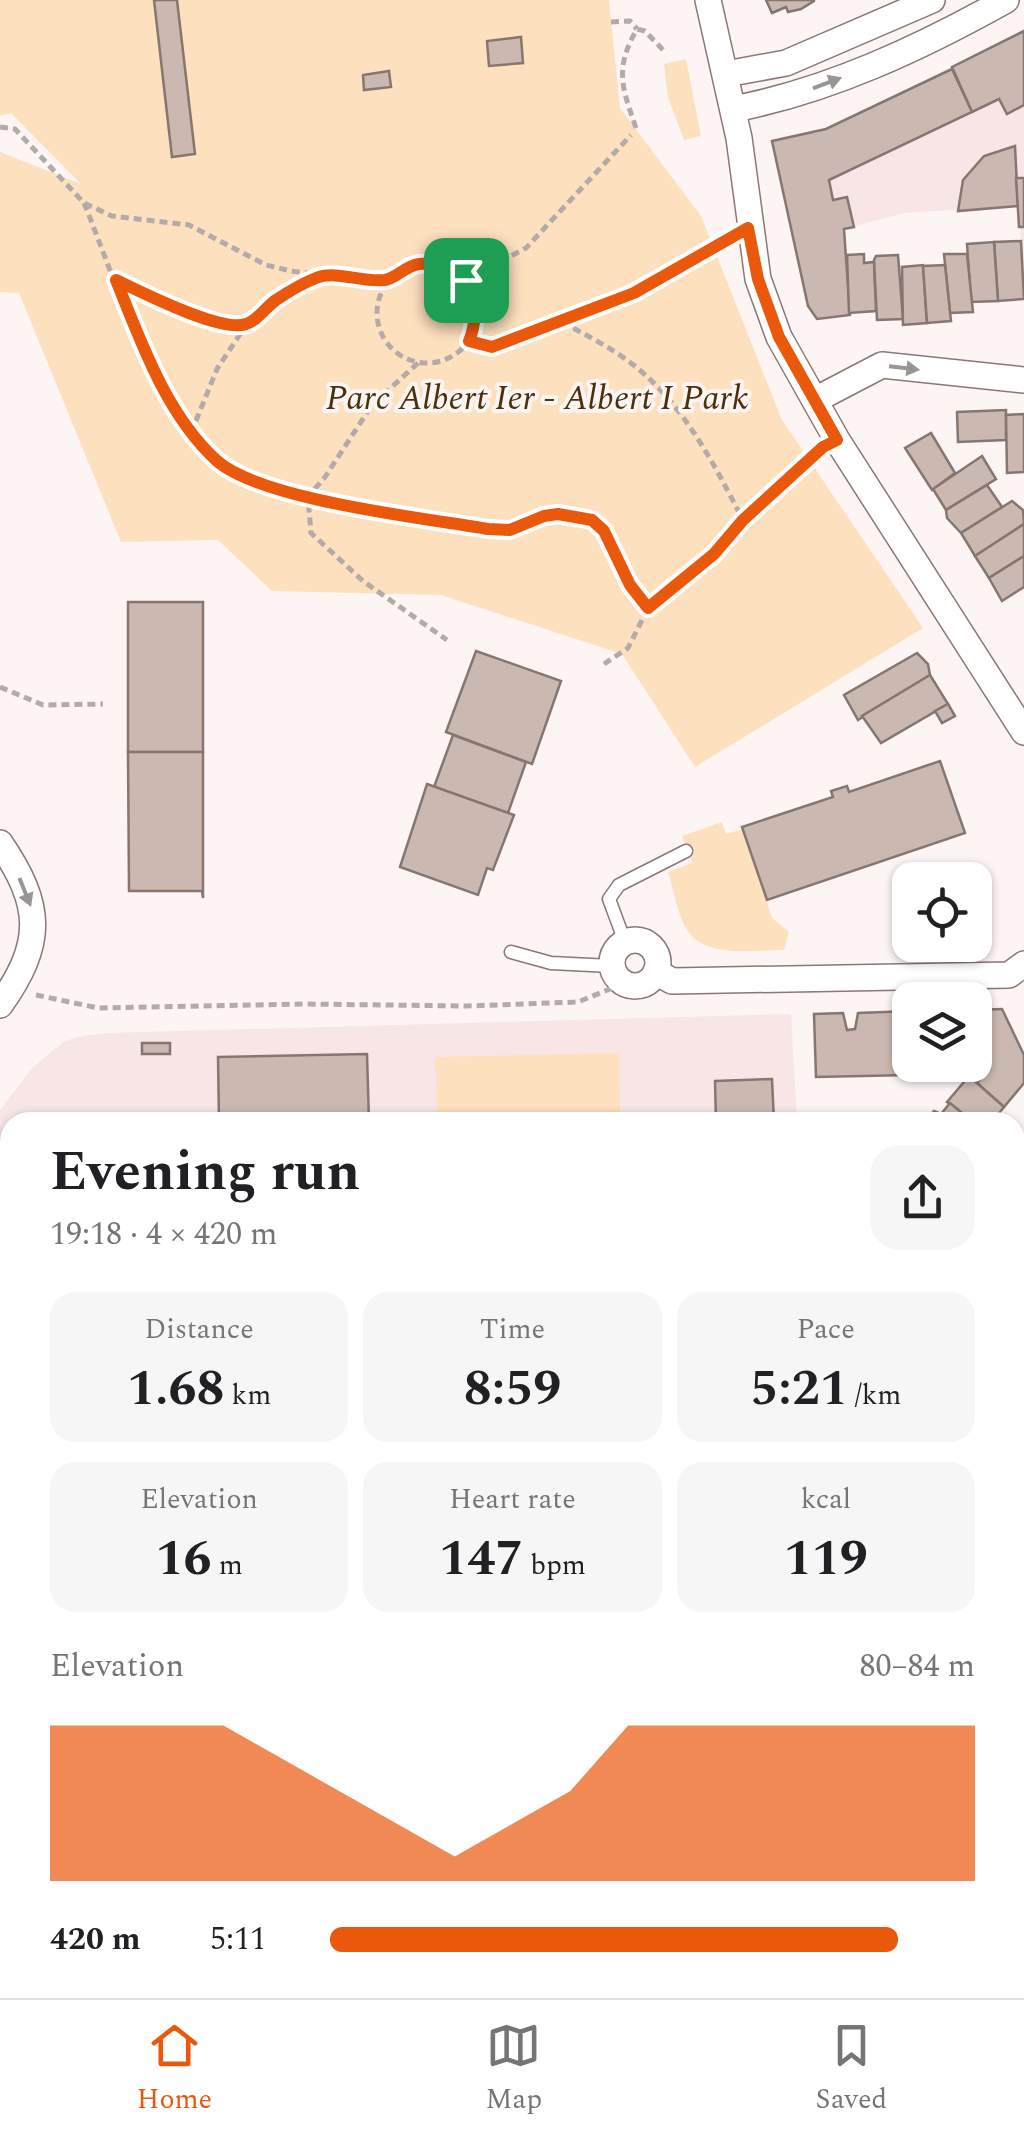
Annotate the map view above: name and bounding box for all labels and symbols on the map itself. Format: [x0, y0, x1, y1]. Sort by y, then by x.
one-way arrow [812, 75, 842, 90]
pin [424, 238, 509, 323]
one-way arrow [889, 360, 921, 376]
park label: Parc Albert Ier - Albert I Park [326, 372, 748, 425]
one-way arrow [18, 877, 34, 907]

